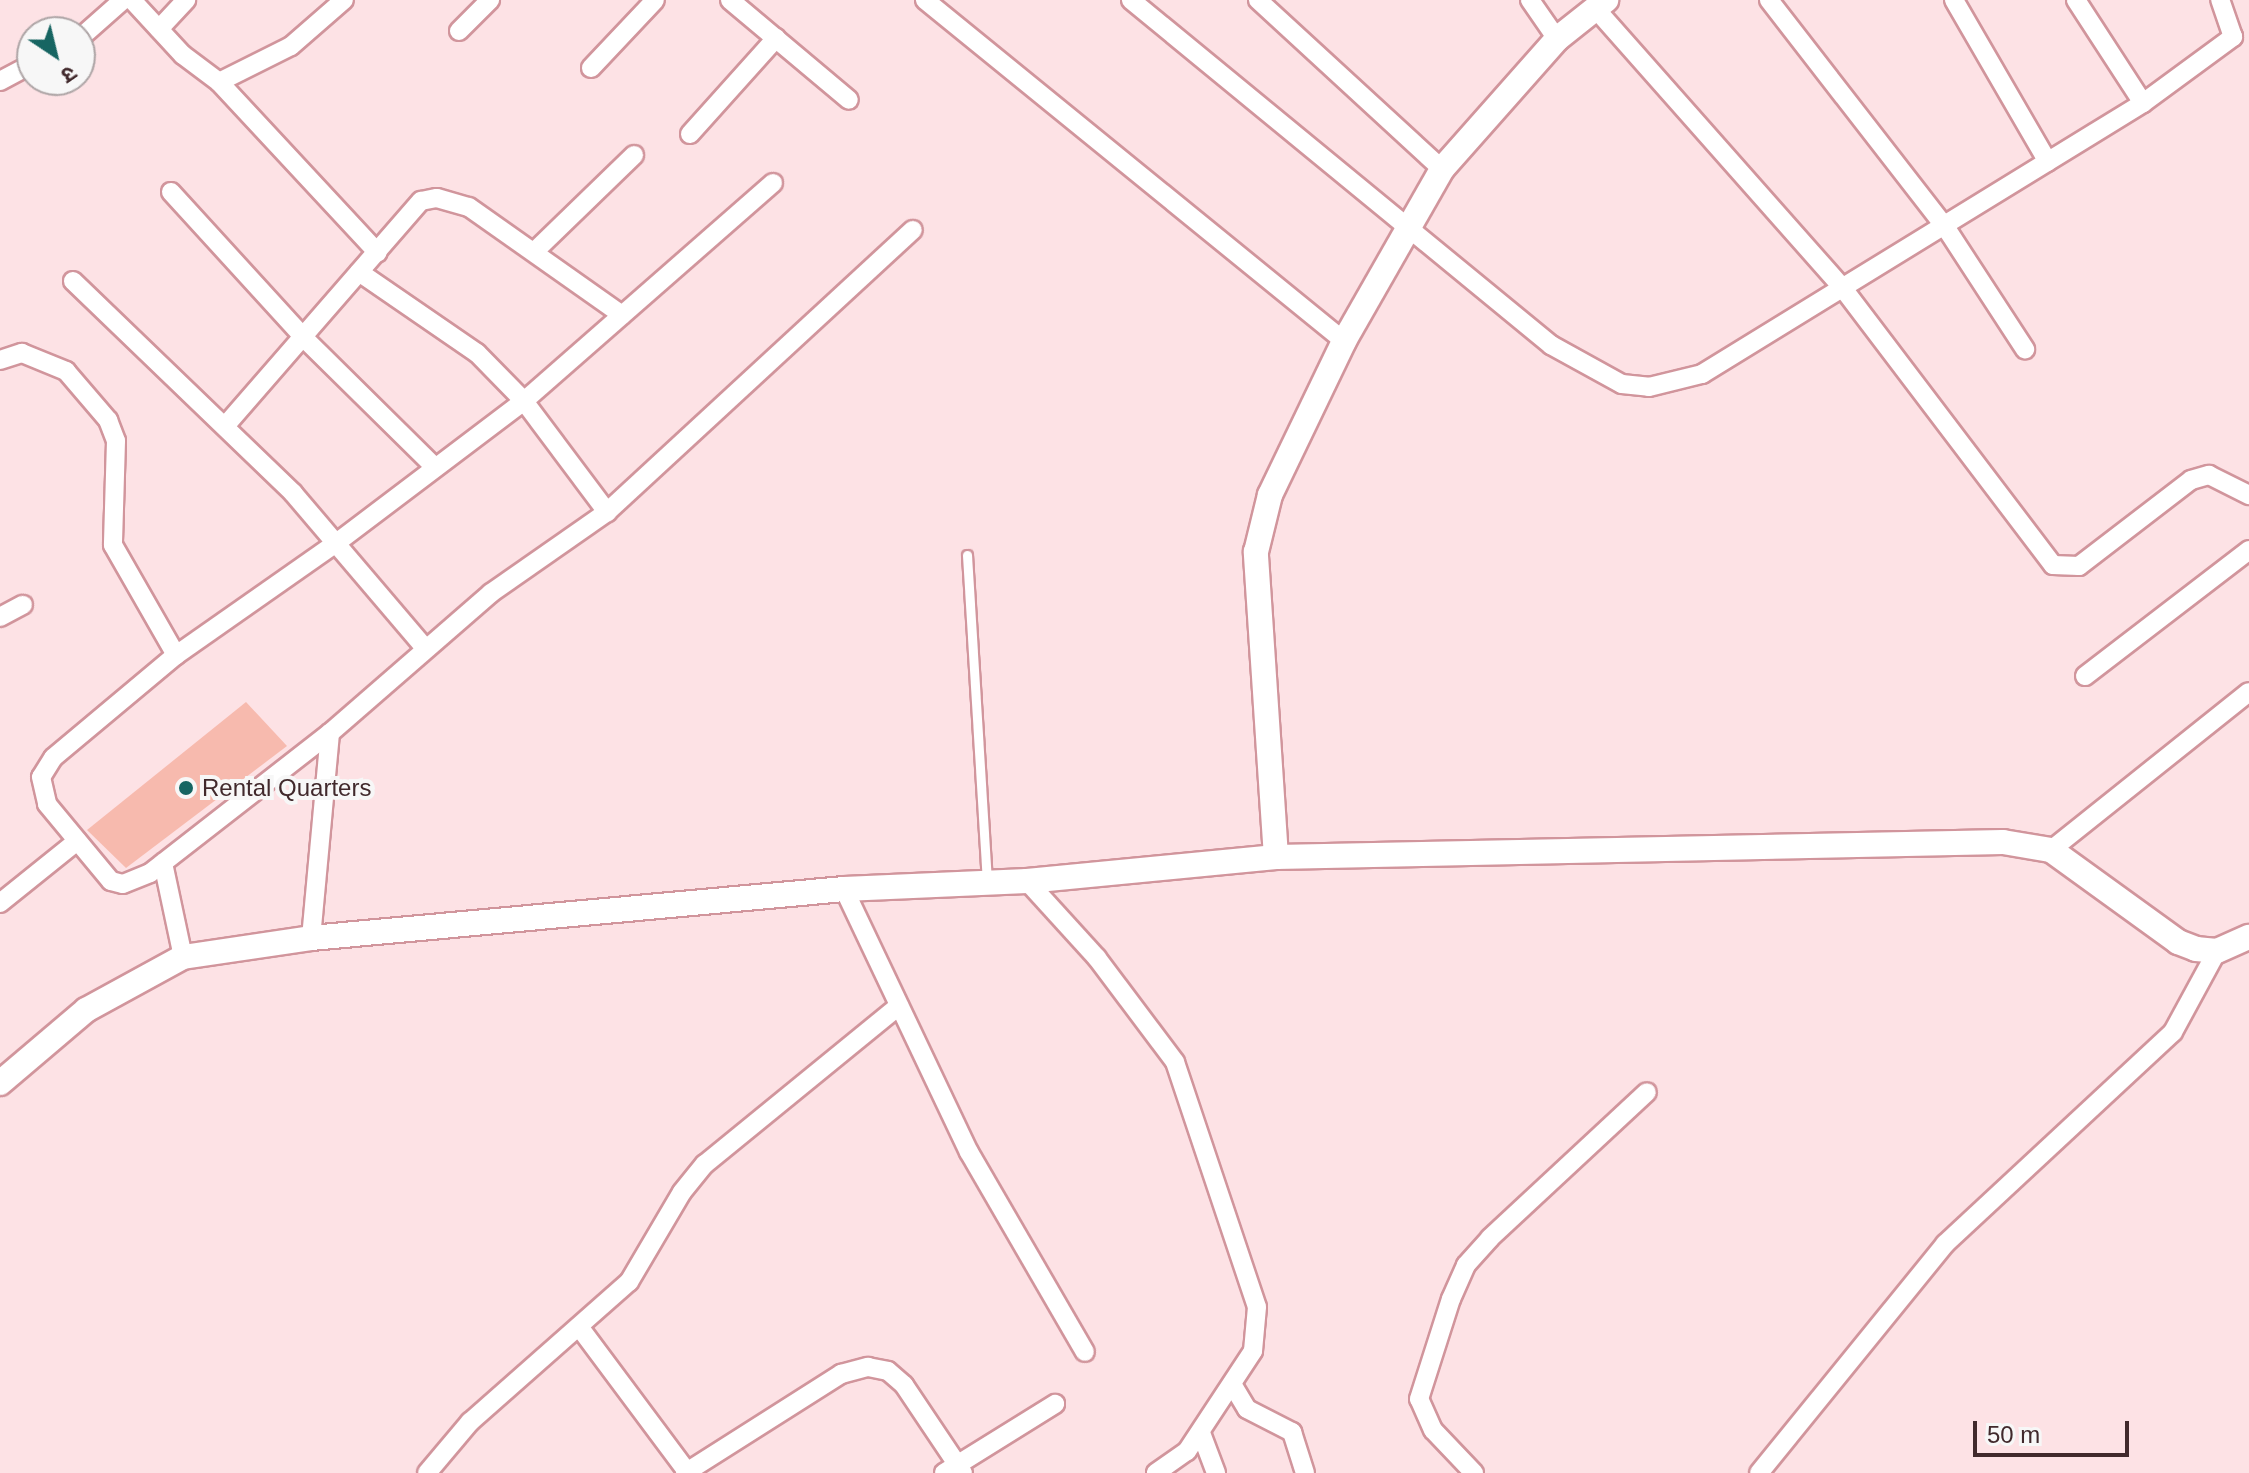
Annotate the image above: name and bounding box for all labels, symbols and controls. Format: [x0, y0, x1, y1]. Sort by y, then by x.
north arrow [16, 16, 96, 96]
text: उ [56, 60, 81, 88]
place label: Rental Quarters [202, 774, 371, 802]
marker: Rental Quarters [177, 779, 195, 797]
scale bar [1977, 1405, 2133, 1455]
text: 50 m [1987, 1421, 2040, 1448]

